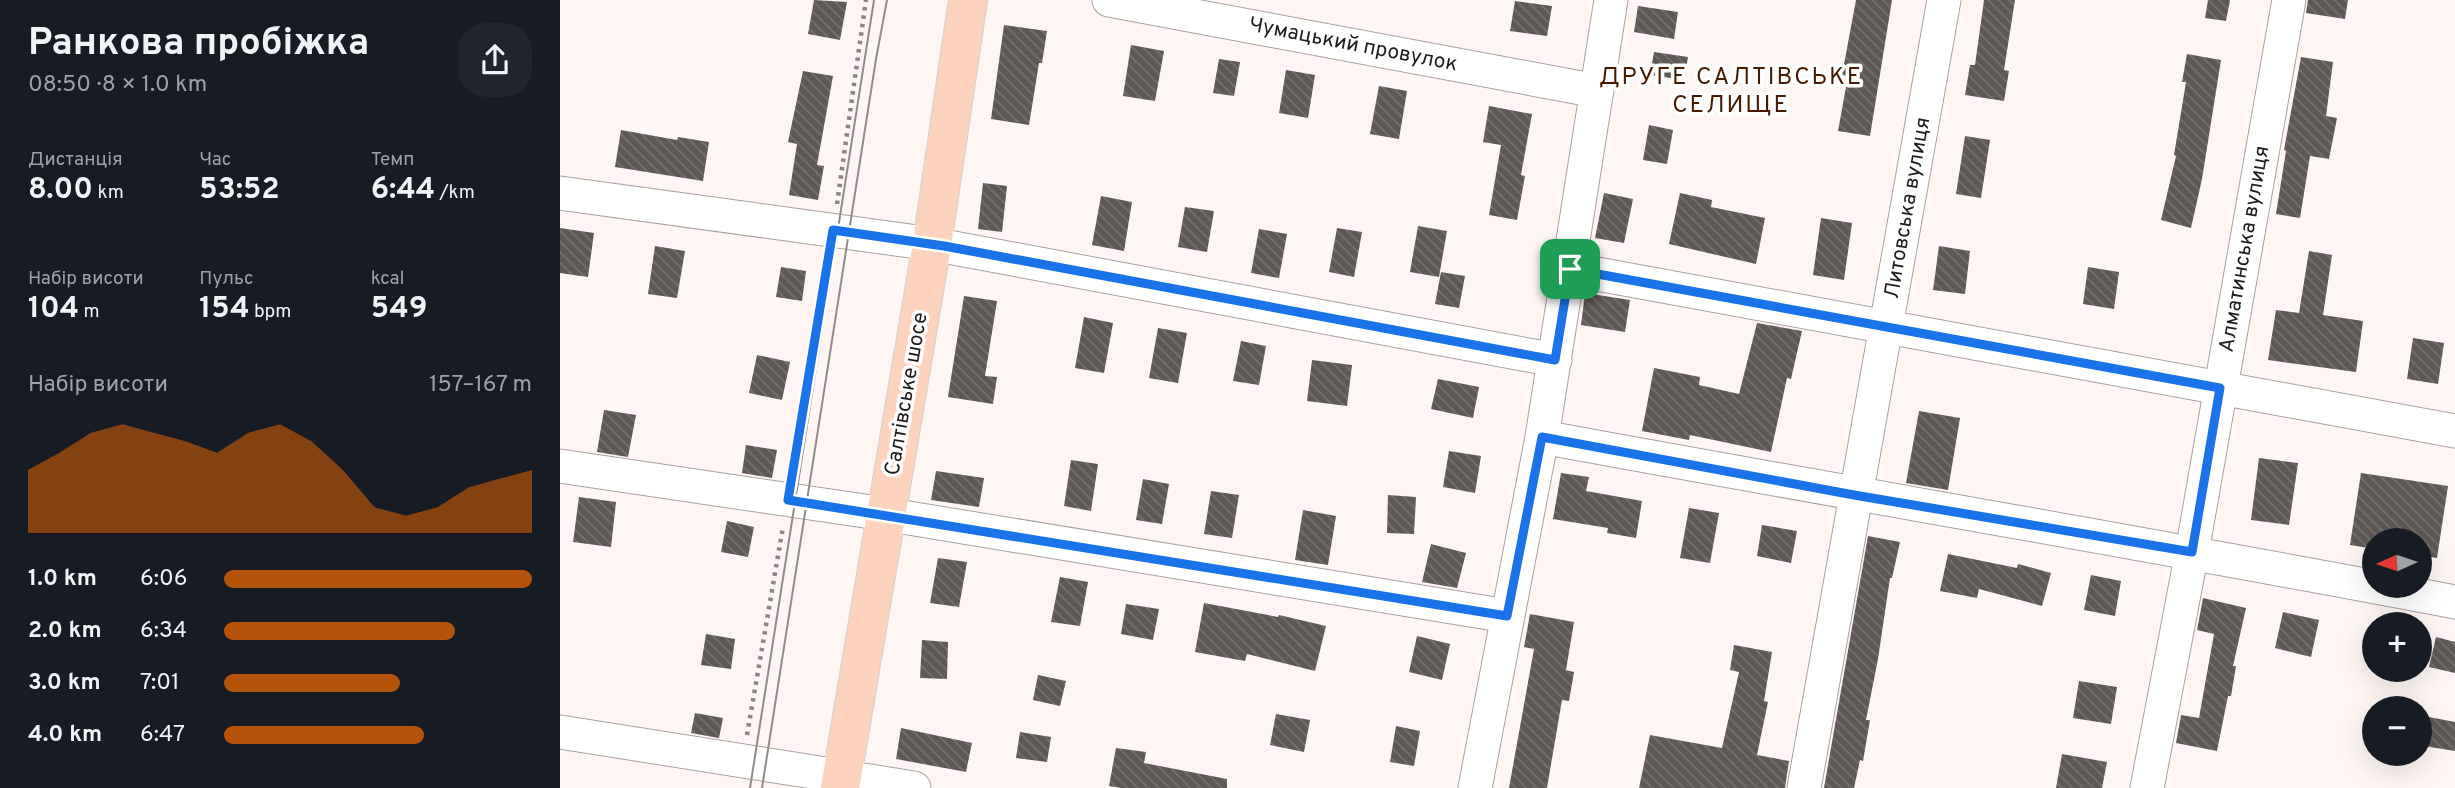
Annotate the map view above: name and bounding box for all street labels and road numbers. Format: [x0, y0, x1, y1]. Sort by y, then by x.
street label: Чумацький провулок [1246, 11, 1460, 79]
street label: Литовська вулиця [1879, 115, 1937, 301]
street label: Алматинська вулиця [2214, 144, 2276, 354]
street label: Салтівське шосе [879, 310, 935, 478]

